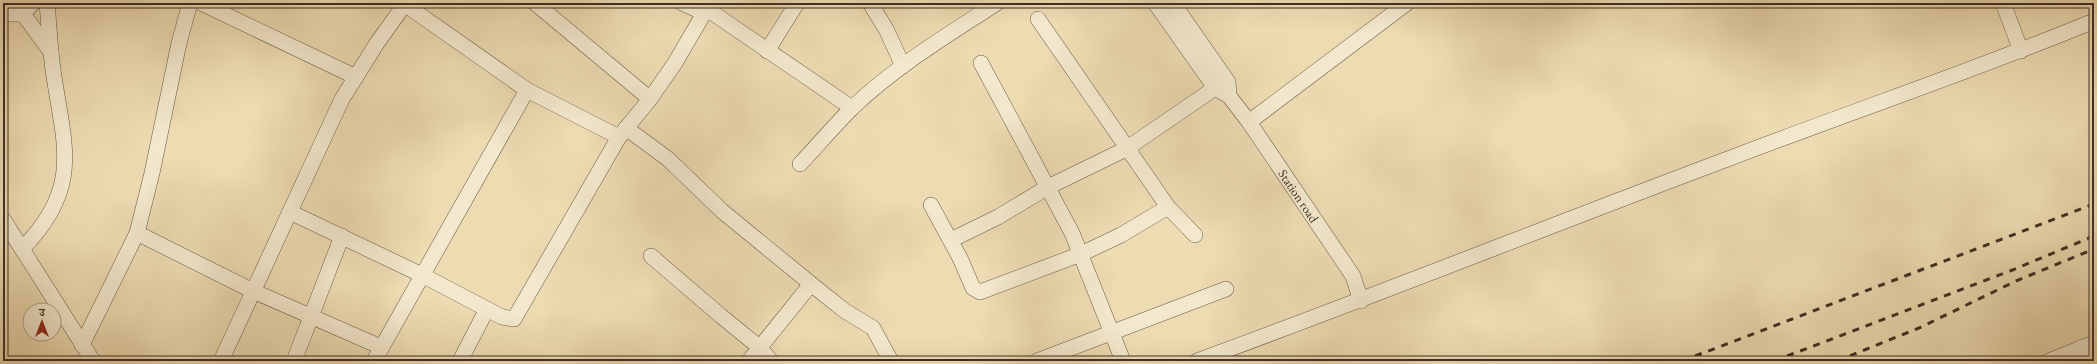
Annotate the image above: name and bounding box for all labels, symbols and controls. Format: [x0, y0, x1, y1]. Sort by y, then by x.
street label: Station road [1274, 166, 1323, 226]
north arrow [22, 302, 62, 342]
text: उ [38, 305, 46, 319]

